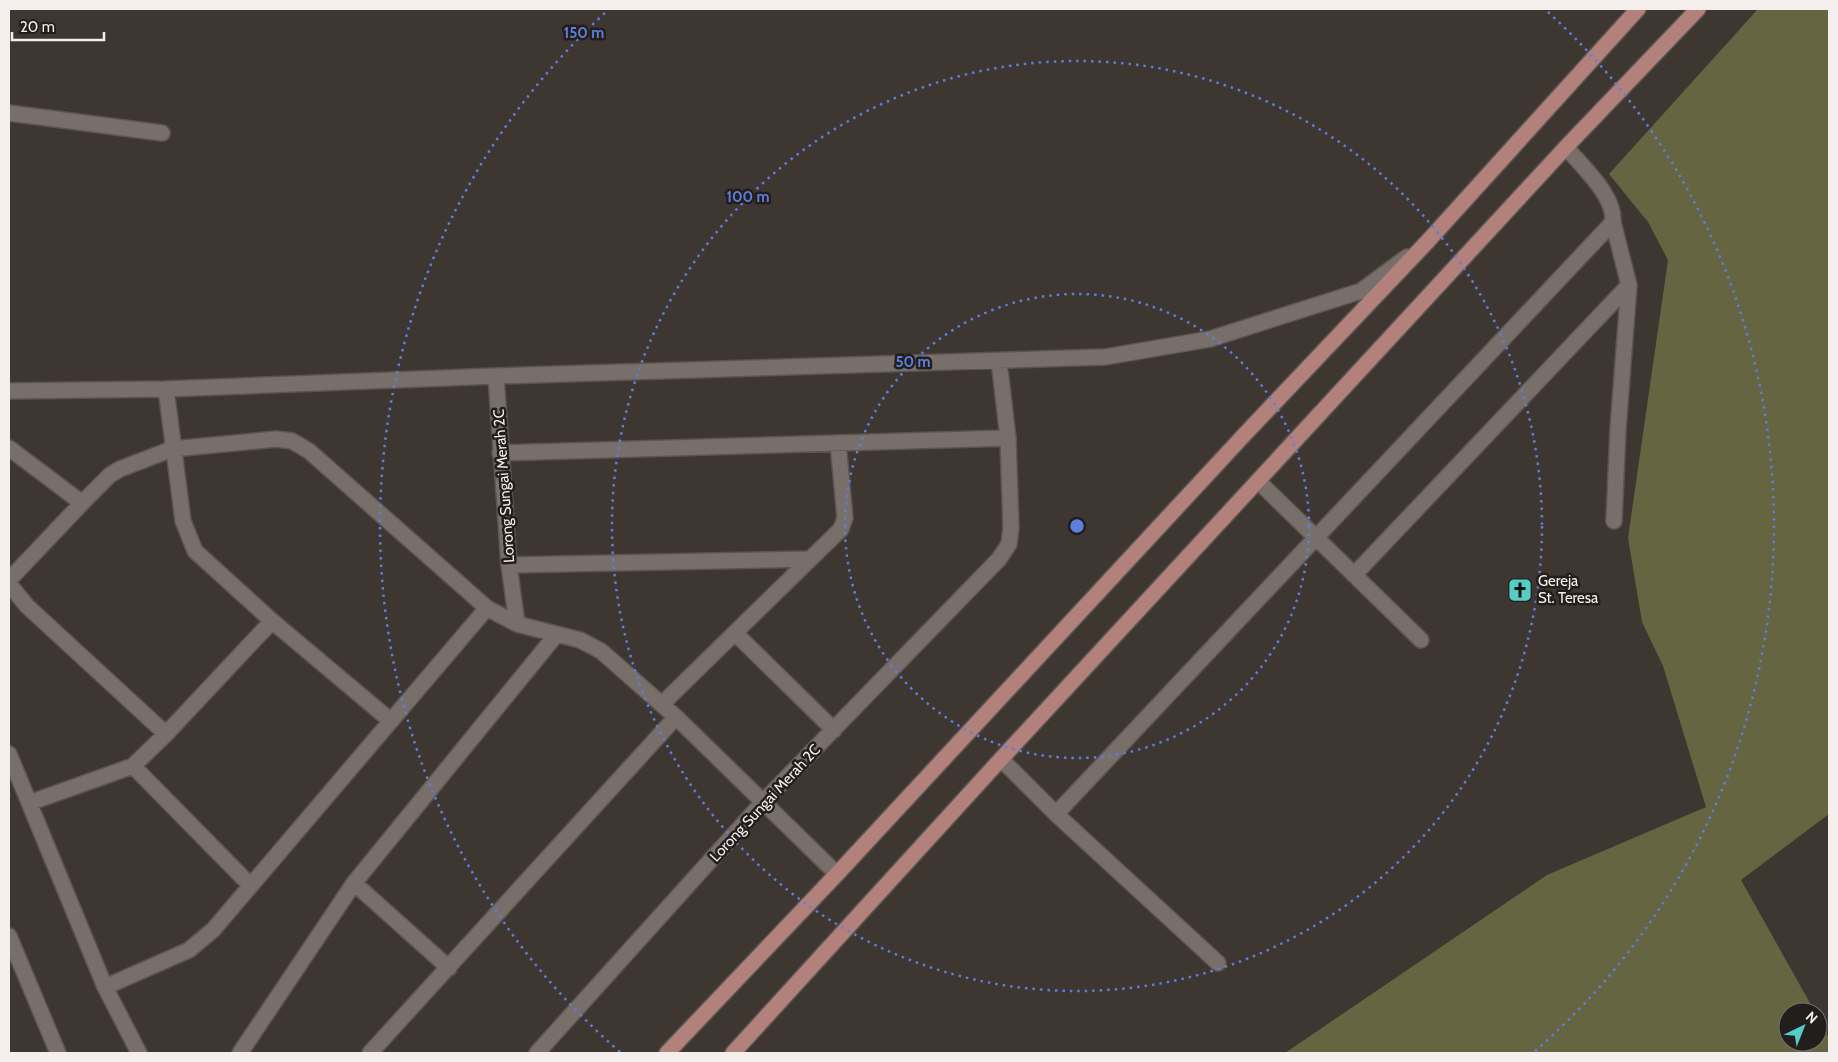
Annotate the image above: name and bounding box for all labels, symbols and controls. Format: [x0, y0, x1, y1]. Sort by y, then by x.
scale bar [12, 10, 105, 42]
text: 20 m [20, 18, 55, 36]
text: 150 m [564, 24, 604, 42]
text: 100 m [726, 188, 770, 206]
text: 50 m [895, 353, 931, 371]
street label: Lorong Sungai Merah 2C [490, 409, 518, 563]
centre of rings [1068, 517, 1086, 535]
place label: Gereja St. Teresa [1538, 572, 1599, 607]
church icon: Gereja St. Teresa [1507, 577, 1533, 603]
street label: Lorong Sungai Merah 2C [706, 741, 824, 865]
north arrow [1778, 1002, 1828, 1052]
text: N [1802, 1008, 1822, 1027]

